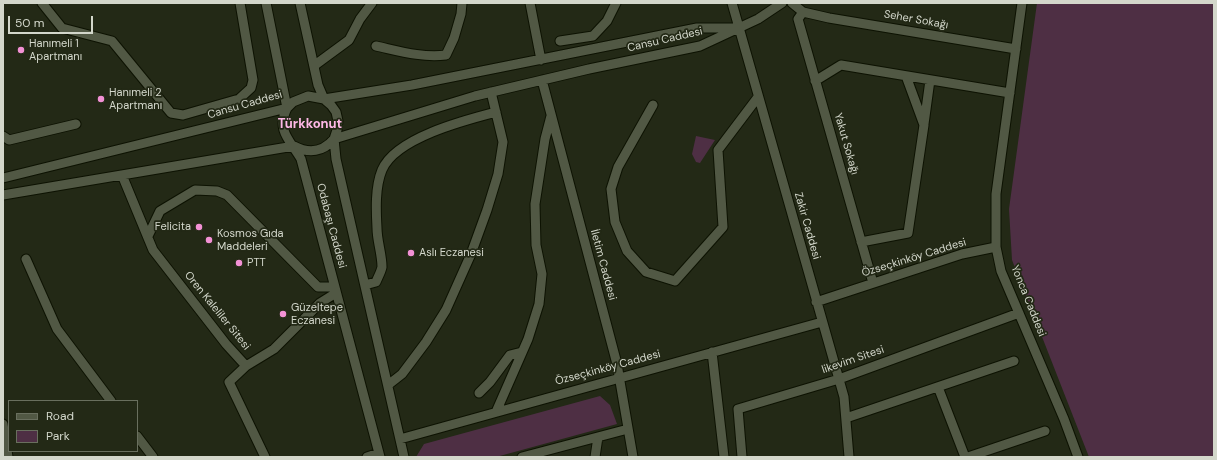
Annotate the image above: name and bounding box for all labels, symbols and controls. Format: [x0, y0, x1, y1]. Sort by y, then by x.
scale bar [10, 8, 95, 34]
street label: Seher Sokağı [883, 8, 949, 32]
text: 50 m [15, 15, 44, 31]
street label: Cansu Caddesi [626, 25, 704, 55]
place label: Hanımeli 1 Apartmanı [29, 37, 82, 63]
marker: Hanımeli 1 Apartmanı [16, 45, 26, 55]
place label: Hanımeli 2 Apartmanı [109, 86, 162, 112]
street label: Cansu Caddesi [206, 88, 284, 122]
marker: Hanımeli 2 Apartmanı [96, 94, 106, 104]
street label: Yakut Sokağı [831, 112, 861, 176]
district label: Türkkonut [278, 117, 342, 133]
street label: Odabaşı Caddesi [313, 182, 349, 270]
street label: Zakir Caddesi [791, 191, 823, 261]
place label: Felicita [155, 220, 191, 234]
marker: Felicita [194, 222, 204, 232]
place label: Kosmos Gıda Maddeleri [217, 227, 284, 253]
street label: İletim Caddesi [587, 228, 619, 302]
marker: Kosmos Gıda Maddeleri [204, 235, 214, 245]
street label: Özseçkinköy Caddesi [860, 236, 968, 280]
place label: Aslı Eczanesi [419, 246, 484, 260]
marker: Aslı Eczanesi [406, 248, 416, 258]
place label: PTT [247, 256, 266, 270]
marker: PTT [234, 258, 244, 268]
street label: Yonca Caddesi [1008, 264, 1048, 338]
street label: Oren Kaleliler Sitesi [181, 269, 253, 353]
place label: Güzeltepe Eczanesi [291, 301, 343, 327]
marker: Güzeltepe Eczanesi [278, 309, 288, 319]
street label: likevim Sitesi [820, 343, 886, 377]
street label: Özseçkinköy Caddesi [554, 348, 662, 388]
legend [8, 400, 138, 452]
text: Road [46, 408, 74, 424]
text: Park [46, 428, 70, 444]

